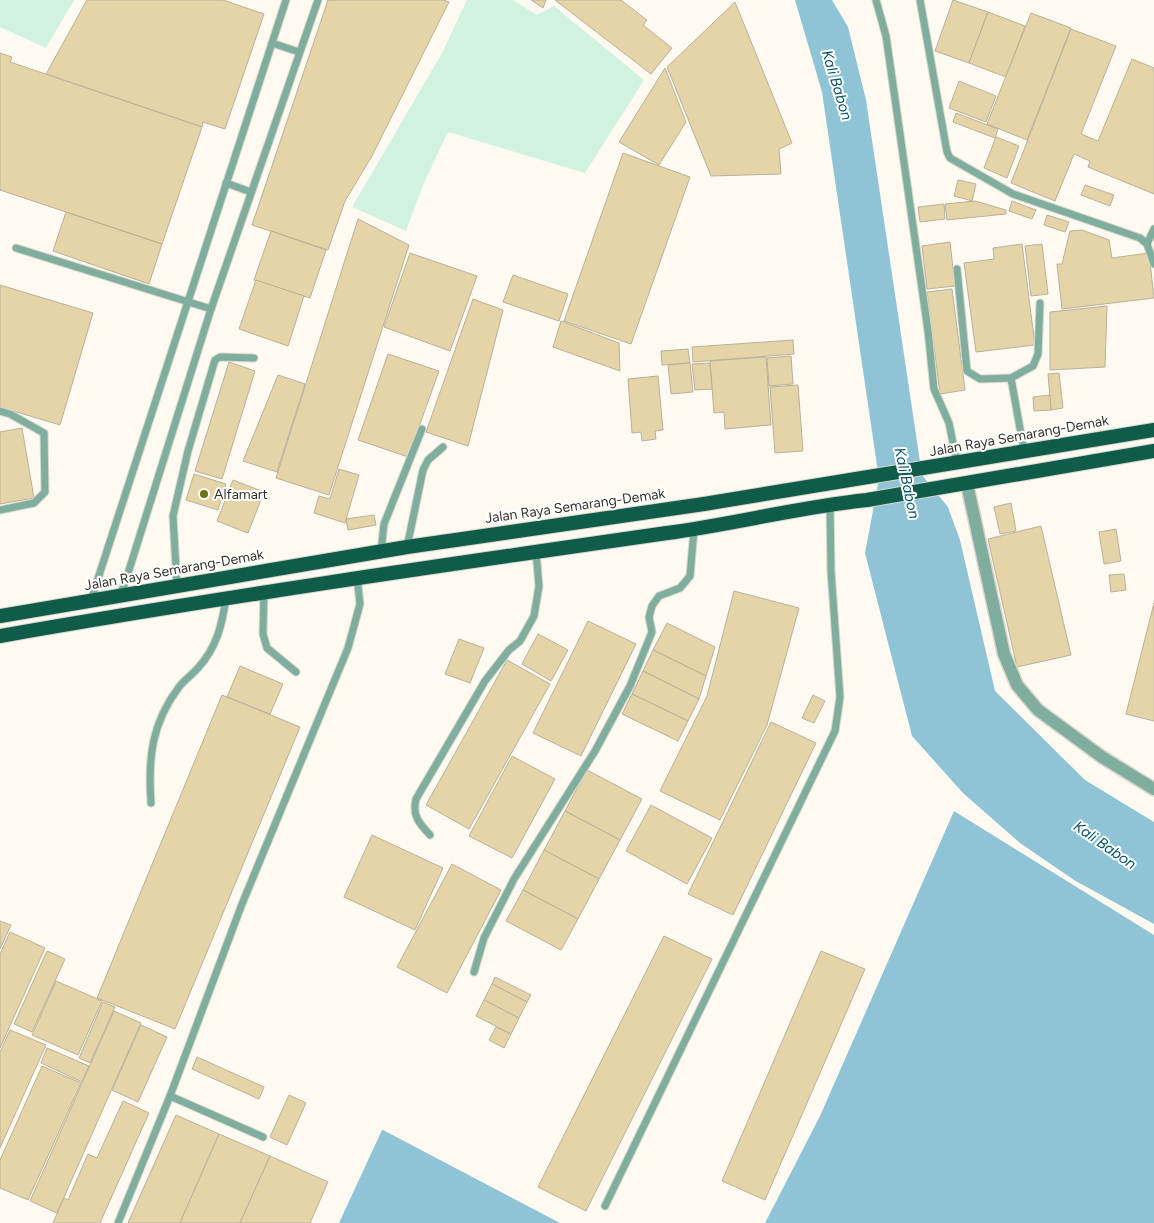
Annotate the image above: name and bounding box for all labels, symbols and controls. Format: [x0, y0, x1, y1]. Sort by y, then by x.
water label: Kali Babon [818, 48, 856, 122]
street label: Jalan Raya Semarang-Demak [928, 412, 1110, 460]
water label: Kali Babon [891, 446, 923, 520]
street label: Jalan Raya Semarang-Demak [484, 485, 666, 527]
place label: Alfamart [214, 486, 268, 503]
marker: Alfamart [198, 488, 210, 500]
street label: Jalan Raya Semarang-Demak [83, 546, 265, 594]
water label: Kali Babon [1070, 817, 1140, 873]

